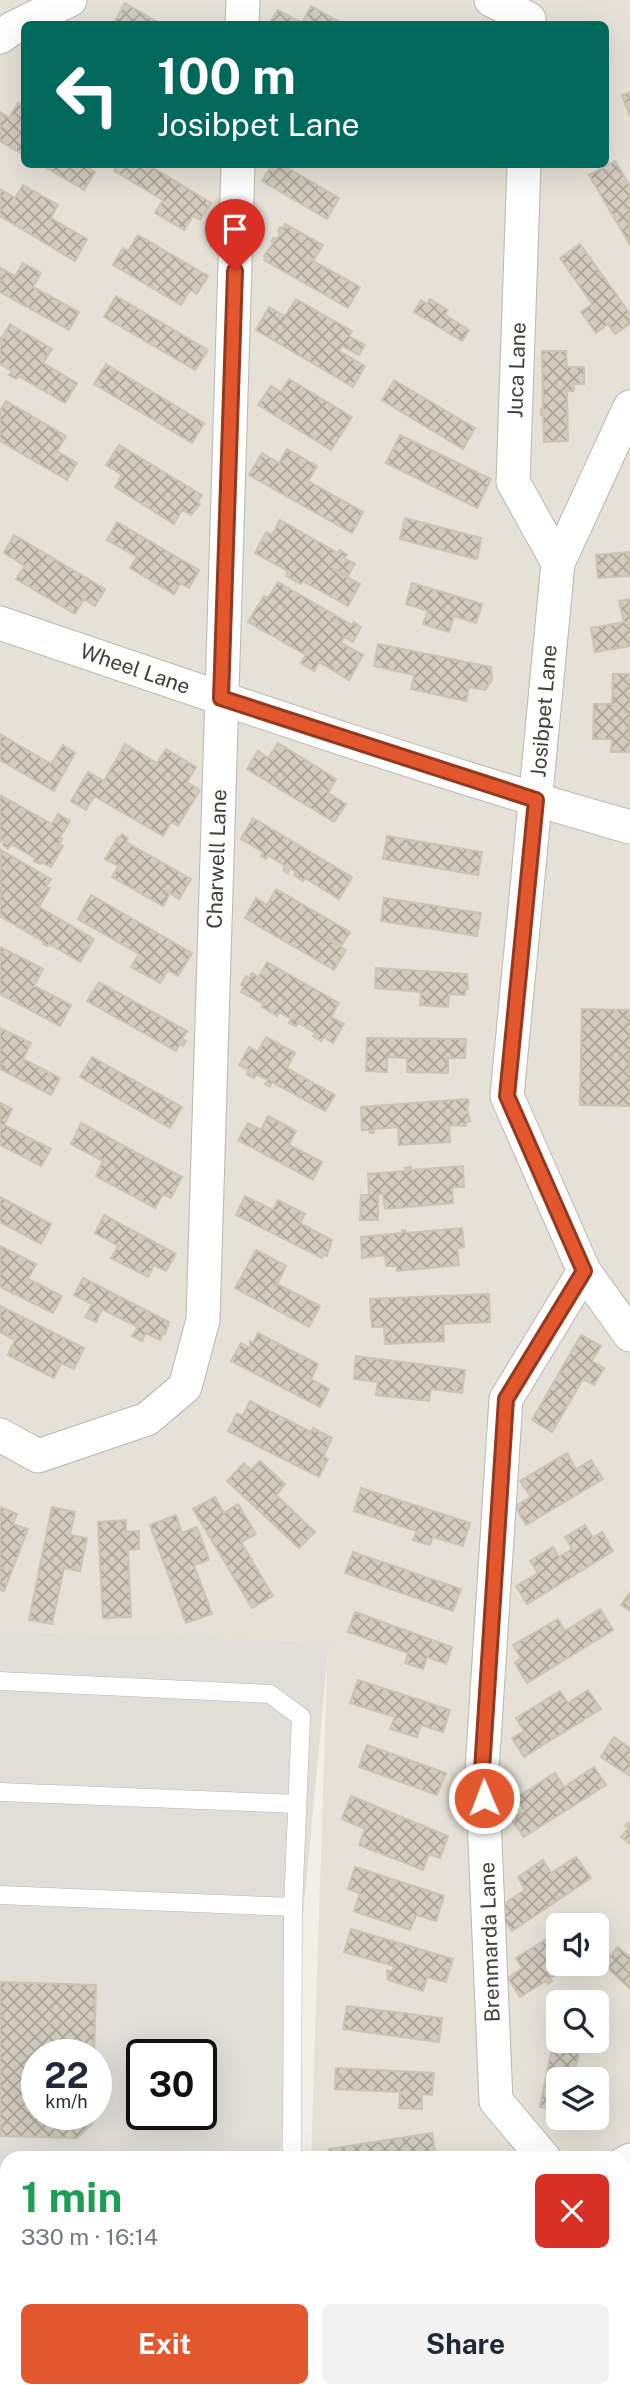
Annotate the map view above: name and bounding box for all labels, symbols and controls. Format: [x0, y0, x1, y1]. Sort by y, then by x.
text: 100 m [157, 47, 296, 105]
icon: left [42, 49, 133, 140]
text: Josibpet Lane [157, 106, 360, 143]
pin [205, 199, 265, 271]
icon: arrive [216, 210, 254, 248]
street label: Juca Lane [502, 322, 531, 418]
street label: Wheel Lane [77, 638, 194, 699]
street label: Josibpet Lane [525, 644, 562, 778]
street label: Charwell Lane [202, 789, 231, 929]
position arrow [447, 1761, 521, 1835]
street label: Brenmarda Lane [474, 1861, 505, 2023]
map controls [546, 1913, 609, 2130]
button: sound [546, 1913, 609, 1976]
button: search [546, 1990, 609, 2053]
speed limit sign: 30 [126, 2039, 217, 2130]
text: 22 [44, 2055, 89, 2096]
button: layers [546, 2067, 609, 2130]
text: km/h [45, 2091, 88, 2112]
text: 1 min [21, 2172, 122, 2221]
button: close [535, 2174, 609, 2248]
text: 330 m · 16:14 [21, 2223, 158, 2250]
button: Exit [21, 2304, 308, 2384]
button: Share [322, 2304, 609, 2384]

